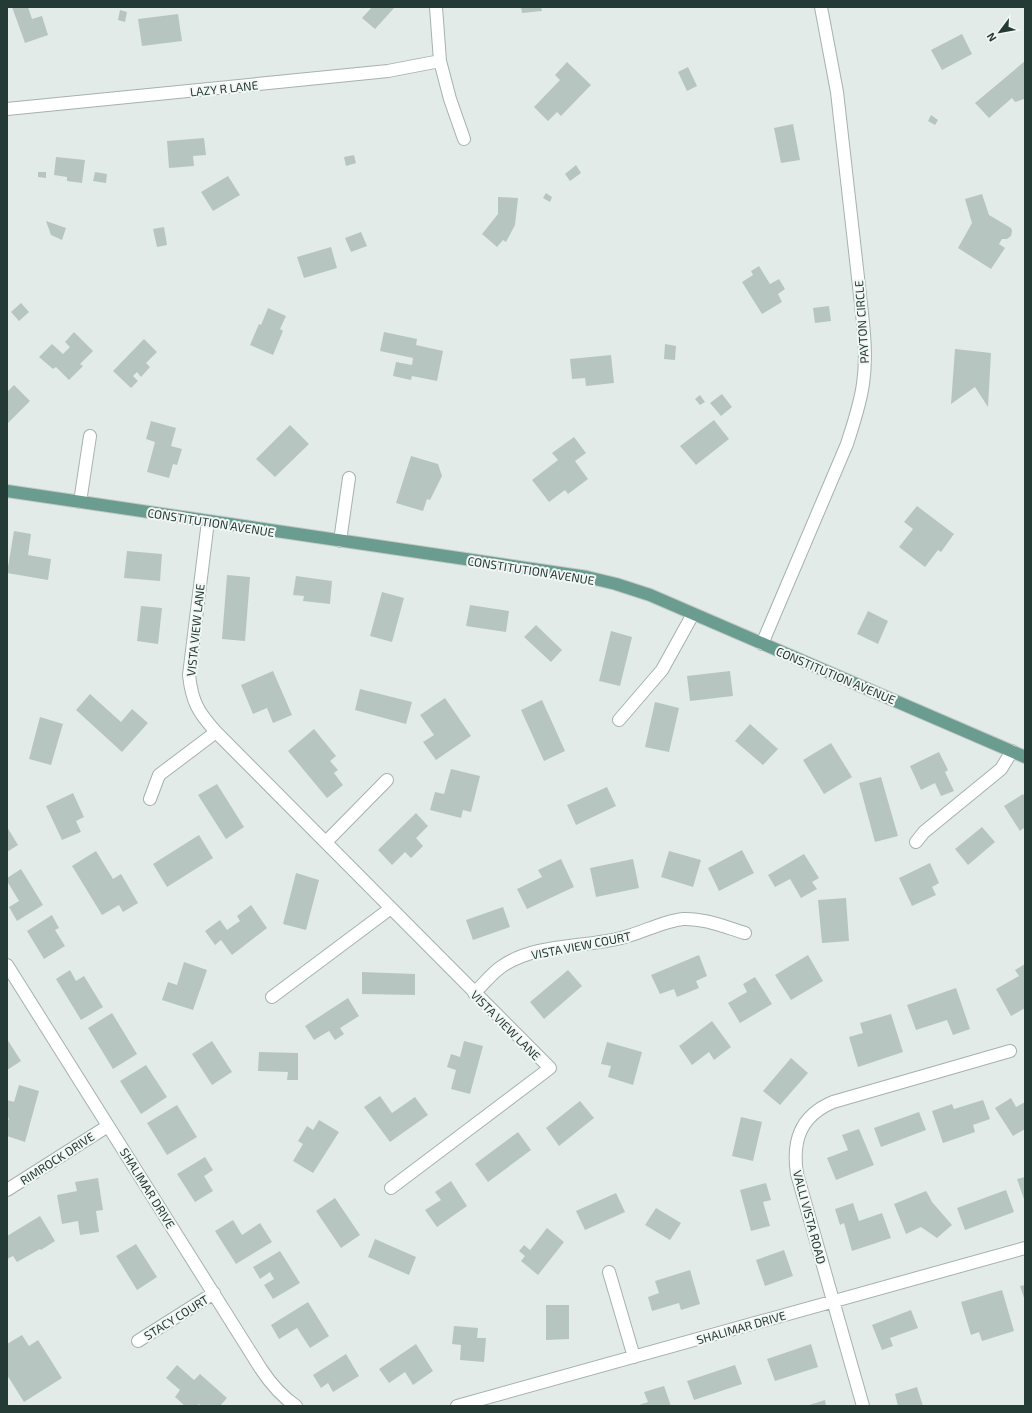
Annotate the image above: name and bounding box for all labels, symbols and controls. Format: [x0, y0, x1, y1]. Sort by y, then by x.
north arrow [980, 12, 1020, 52]
text: N [983, 31, 999, 44]
street label: LAZY R LANE [189, 77, 259, 99]
street label: PAYTON CIRCLE [851, 280, 871, 364]
street label: CONSTITUTION AVENUE [147, 505, 276, 539]
street label: CONSTITUTION AVENUE [467, 553, 596, 587]
street label: VISTA VIEW LANE [183, 583, 207, 677]
street label: CONSTITUTION AVENUE [774, 644, 898, 707]
street label: VISTA VIEW COURT [530, 928, 632, 962]
street label: VISTA VIEW LANE [468, 987, 544, 1063]
street label: RIMROCK DRIVE [17, 1129, 97, 1187]
street label: SHALIMAR DRIVE [118, 1145, 179, 1231]
street label: VALLI VISTA ROAD [791, 1169, 829, 1265]
street label: STACY COURT [141, 1292, 211, 1342]
street label: SHALIMAR DRIVE [695, 1307, 787, 1346]

